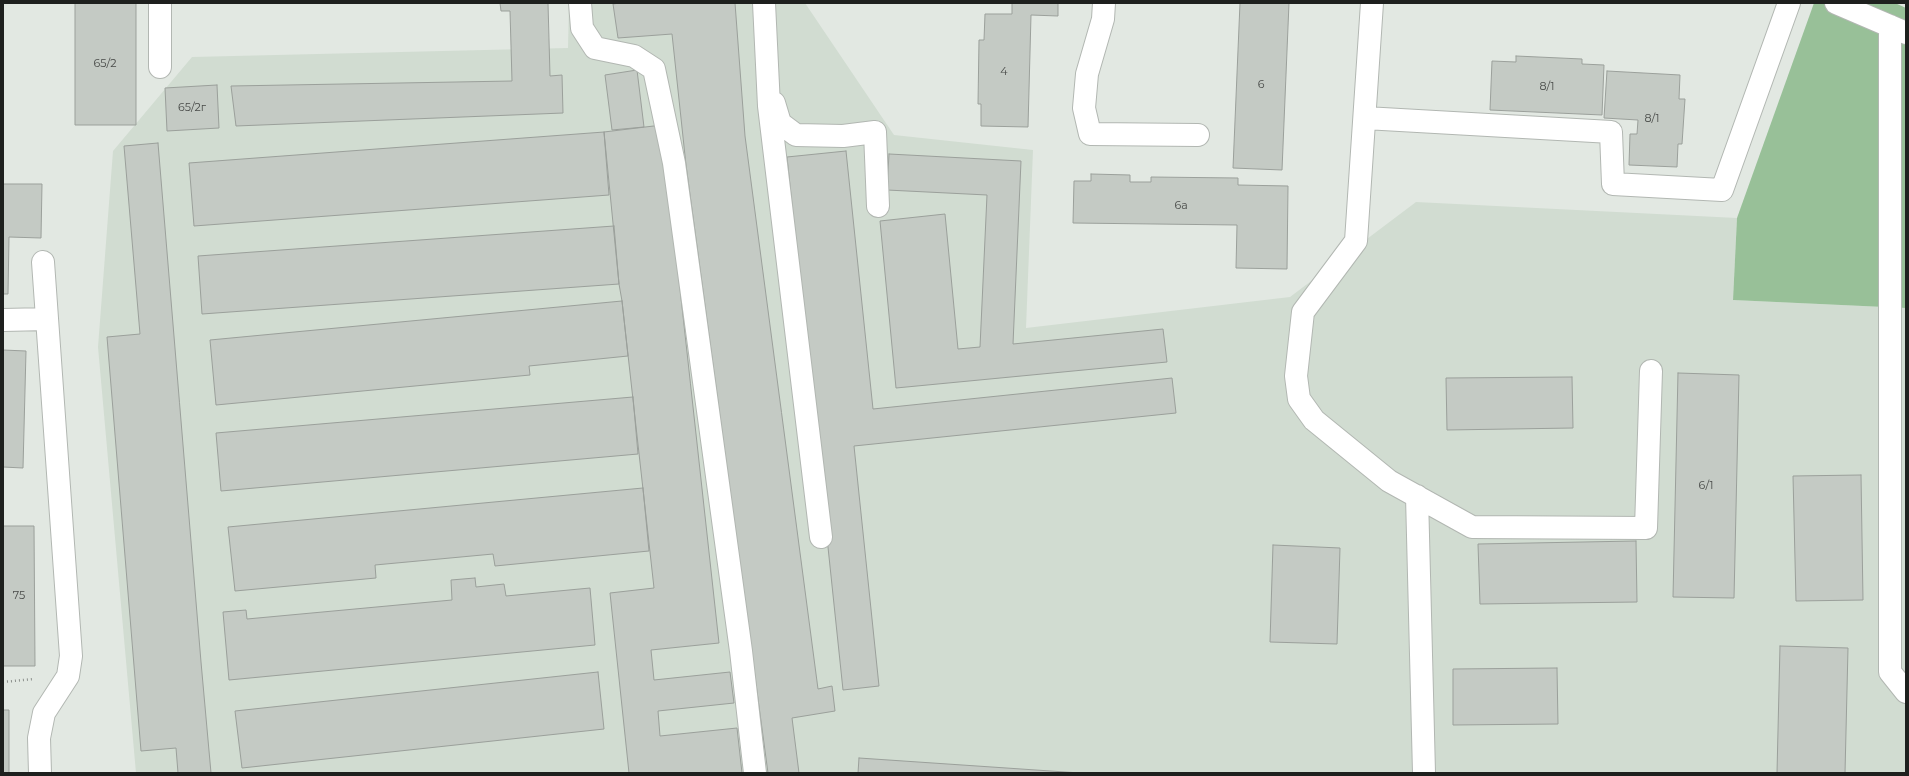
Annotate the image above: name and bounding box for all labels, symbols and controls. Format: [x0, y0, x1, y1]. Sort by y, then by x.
house number: 65/2 [94, 57, 116, 71]
house number: 4 [1000, 65, 1008, 79]
house number: 6 [1258, 78, 1264, 92]
house number: 8/1 [1539, 80, 1555, 94]
house number: 65/2г [178, 101, 206, 115]
house number: 8/1 [1644, 112, 1660, 126]
house number: 6а [1174, 199, 1188, 213]
house number: 6/1 [1699, 479, 1713, 493]
house number: 75 [13, 589, 25, 603]

